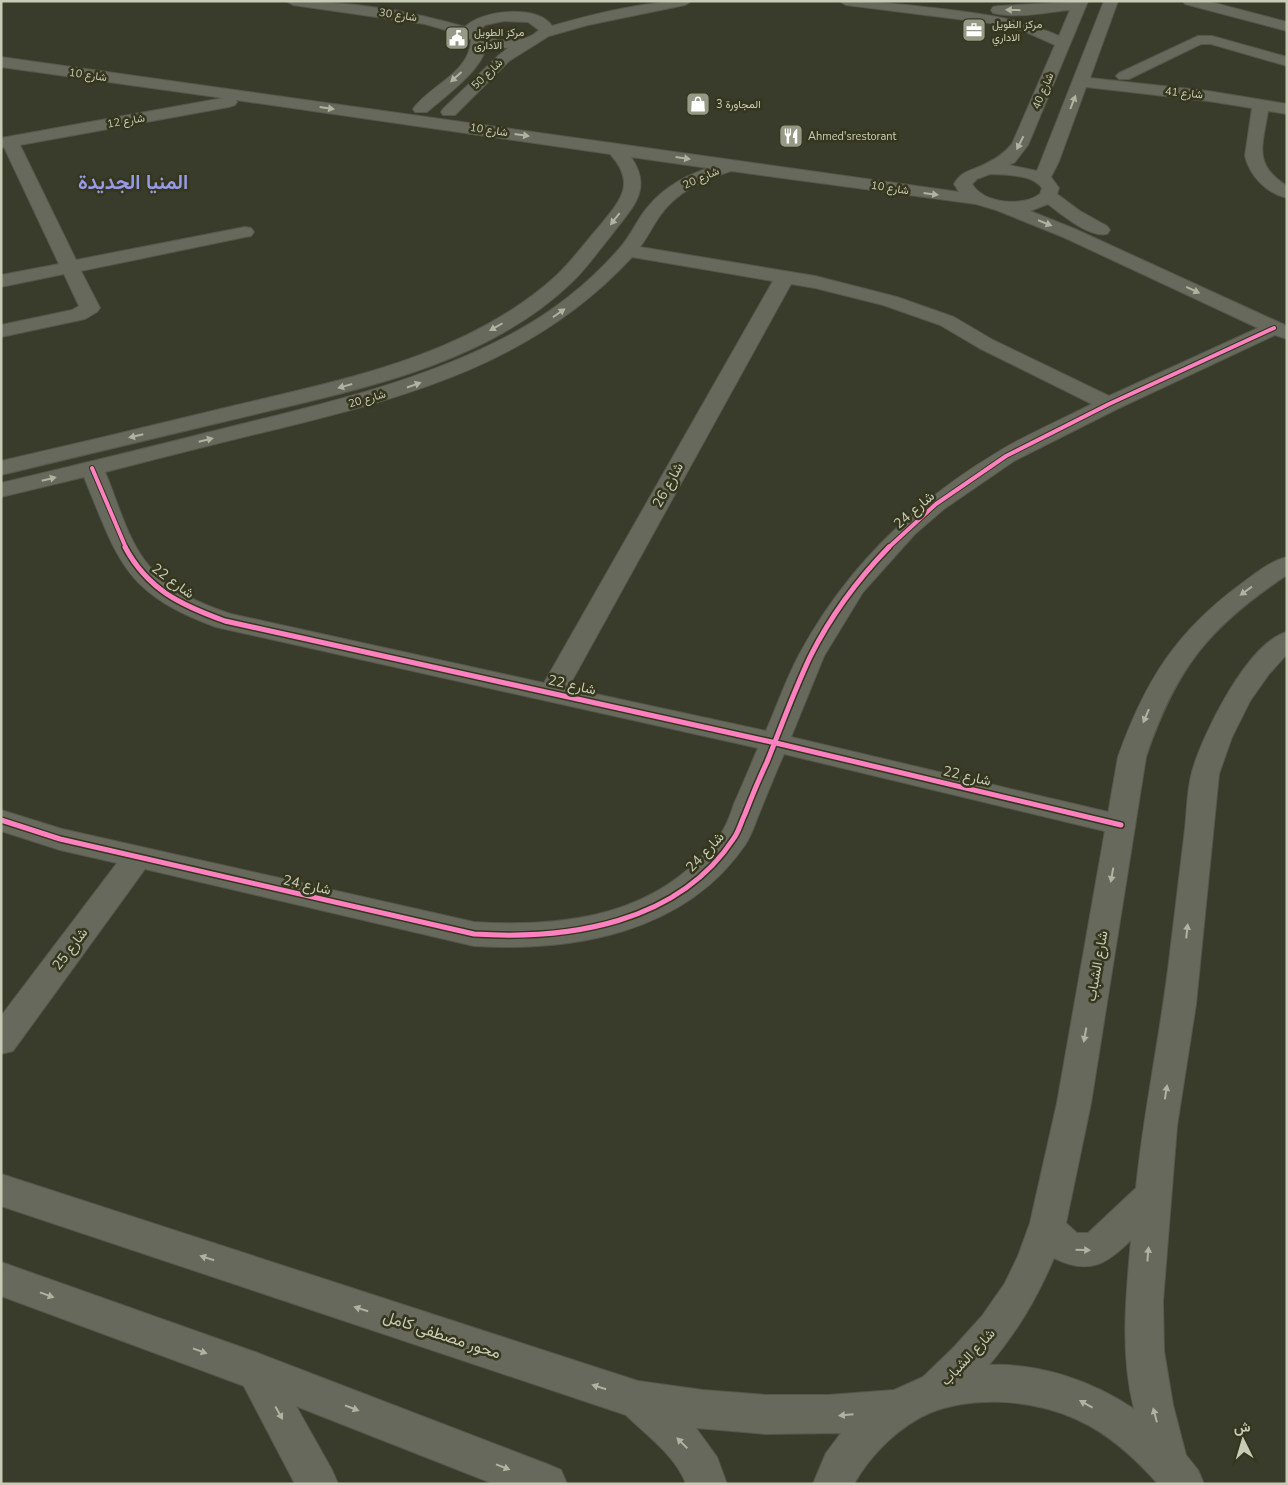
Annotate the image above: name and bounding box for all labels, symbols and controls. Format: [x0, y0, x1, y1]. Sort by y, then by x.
street label: شارع 30 [378, 5, 418, 25]
one-way arrow [1005, 6, 1021, 14]
office icon: مركز الطويل الاداري [961, 17, 987, 43]
place label: مركز الطويل الاداري [992, 17, 1042, 47]
public building icon: مركز الطويل الادارى [444, 25, 470, 51]
place label: مركز الطويل الادارى [474, 25, 524, 53]
street label: شارع 50 [468, 55, 506, 93]
street label: شارع 10 [68, 65, 108, 85]
street label: شارع 40 [1029, 70, 1057, 111]
one-way arrow [451, 71, 463, 83]
street label: شارع 41 [1164, 84, 1204, 102]
shop icon: المجاورة 3 [685, 91, 711, 117]
one-way arrow [1069, 94, 1077, 109]
place label: المجاورة 3 [716, 97, 761, 112]
one-way arrow [319, 105, 335, 113]
street label: شارع 12 [106, 110, 146, 132]
street label: شارع 10 [469, 120, 509, 140]
restaurant icon: Ahmed'srestorant [778, 123, 804, 149]
place label: Ahmed'srestorant [808, 129, 896, 144]
one-way arrow [515, 131, 531, 139]
one-way arrow [1016, 135, 1024, 150]
one-way arrow [676, 154, 692, 162]
street label: شارع 20 [681, 163, 722, 193]
district label: المنيا الجديدة [78, 169, 188, 196]
street label: شارع 10 [870, 178, 910, 198]
one-way arrow [923, 190, 939, 198]
one-way arrow [609, 212, 620, 225]
one-way arrow [1038, 219, 1052, 227]
one-way arrow [1186, 287, 1200, 295]
one-way arrow [553, 308, 566, 318]
one-way arrow [489, 322, 502, 331]
one-way arrow [407, 381, 422, 389]
one-way arrow [337, 383, 352, 391]
street label: شارع 20 [347, 386, 388, 411]
one-way arrow [128, 432, 143, 440]
one-way arrow [199, 436, 214, 444]
street label: شارع 26 [648, 459, 689, 511]
one-way arrow [41, 474, 56, 482]
street label: شارع 24 [889, 487, 939, 534]
street label: شارع 22 [147, 559, 198, 604]
one-way arrow [1239, 586, 1253, 596]
street label: شارع 22 [546, 670, 598, 701]
one-way arrow [1142, 709, 1150, 724]
street label: شارع 22 [941, 761, 993, 792]
street label: شارع 24 [681, 828, 729, 877]
one-way arrow [1108, 867, 1116, 883]
street label: شارع 24 [281, 870, 333, 901]
one-way arrow [1183, 923, 1191, 939]
street label: شارع 25 [48, 924, 93, 975]
street label: شارع الشباب [1081, 929, 1114, 1003]
one-way arrow [1081, 1027, 1089, 1043]
one-way arrow [1162, 1084, 1170, 1100]
one-way arrow [1144, 1245, 1152, 1261]
one-way arrow [1075, 1246, 1091, 1254]
one-way arrow [199, 1254, 214, 1262]
one-way arrow [40, 1291, 55, 1299]
one-way arrow [354, 1305, 369, 1312]
street label: محور مصطفى كامل [380, 1306, 504, 1364]
street label: شارع الشباب [937, 1324, 1000, 1390]
one-way arrow [193, 1347, 208, 1355]
one-way arrow [591, 1383, 606, 1391]
one-way arrow [1079, 1399, 1093, 1408]
one-way arrow [345, 1404, 360, 1412]
one-way arrow [274, 1407, 283, 1420]
one-way arrow [1151, 1408, 1159, 1423]
one-way arrow [837, 1411, 853, 1419]
north arrow [1218, 1415, 1268, 1465]
text: ش [1233, 1417, 1251, 1438]
one-way arrow [676, 1438, 688, 1450]
one-way arrow [496, 1463, 511, 1471]

